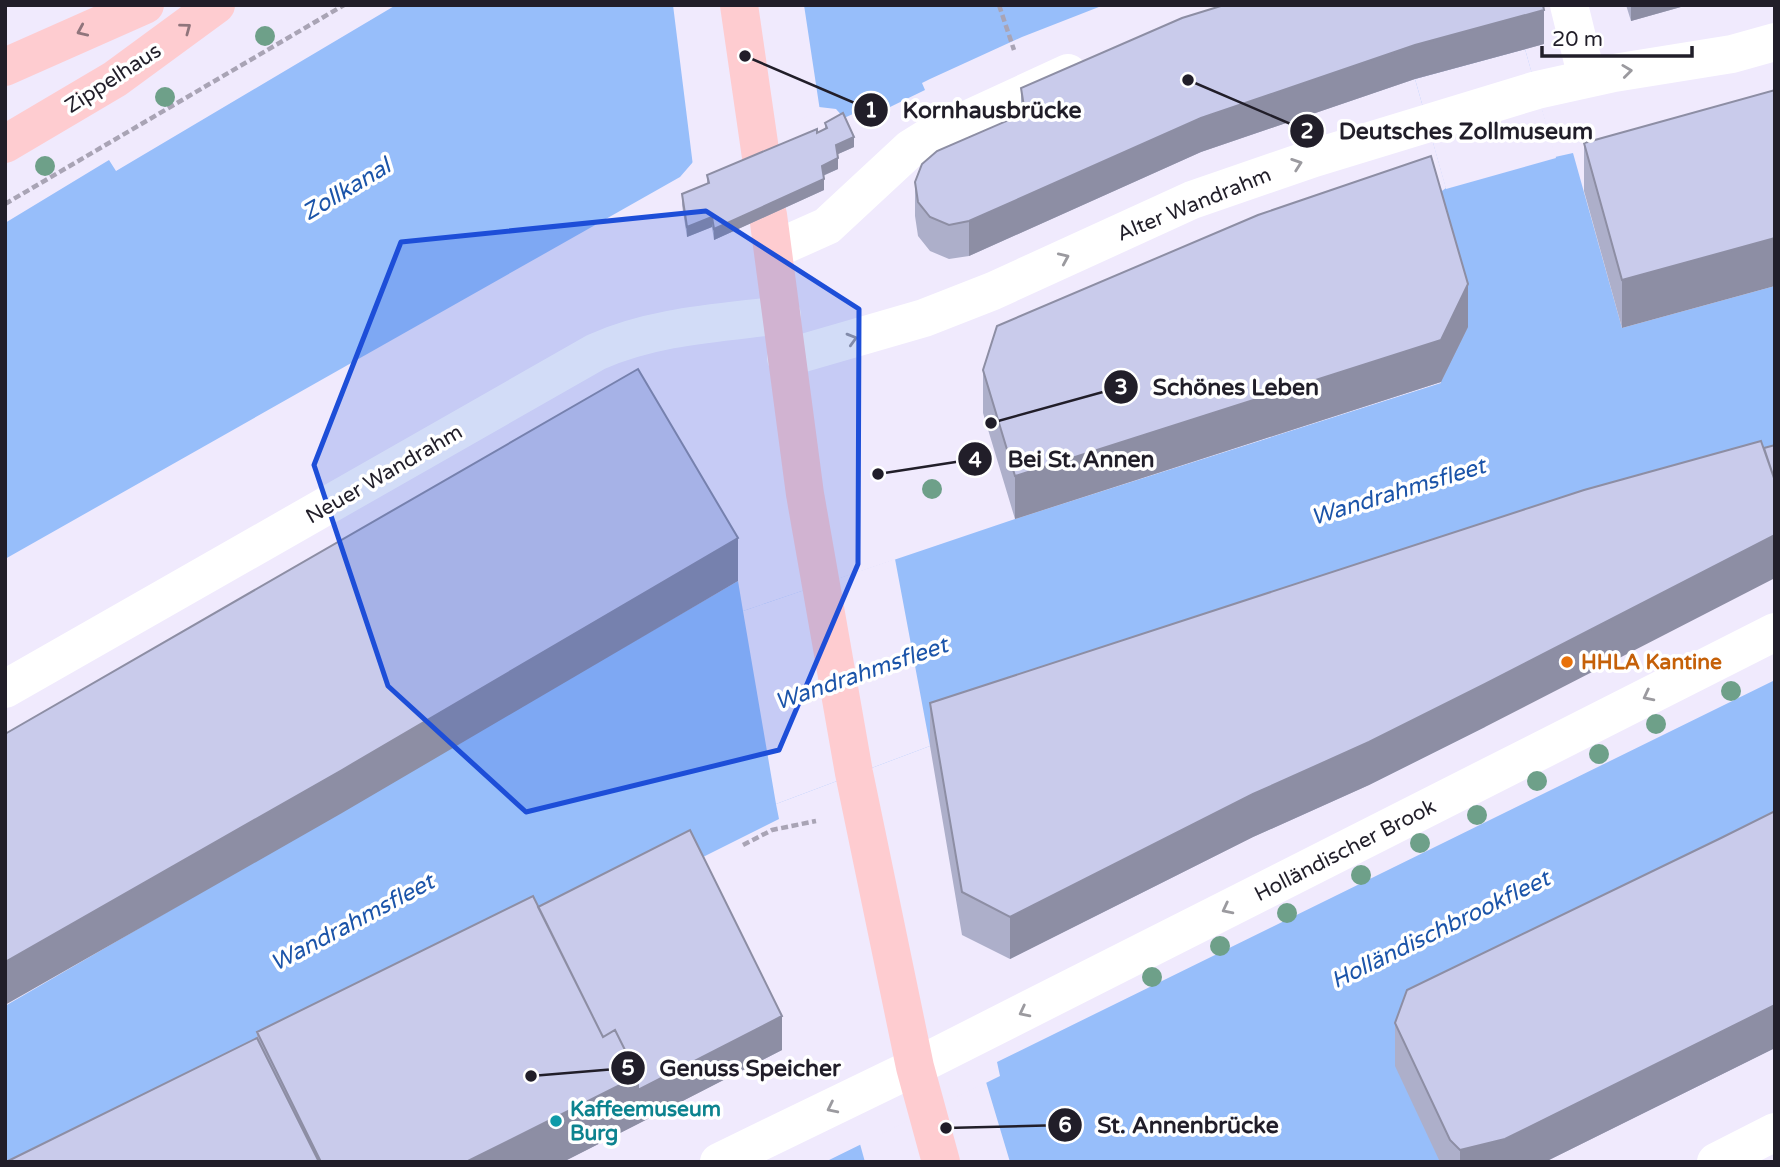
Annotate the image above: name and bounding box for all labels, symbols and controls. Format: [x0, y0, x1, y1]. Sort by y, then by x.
scale bar [1542, 14, 1692, 58]
one-way arrow [77, 23, 89, 37]
one-way arrow [178, 24, 191, 36]
text: 20 m [1552, 27, 1603, 52]
street label: Zippelhaus [60, 38, 166, 119]
one-way arrow [1622, 64, 1633, 79]
callout: Kornhausbrücke [853, 88, 1095, 132]
text: Kornhausbrücke [902, 97, 1082, 125]
text: 1 [864, 98, 878, 123]
callout: Deutsches Zollmuseum [1289, 109, 1607, 153]
text: Deutsches Zollmuseum [1339, 118, 1593, 146]
text: 2 [1300, 119, 1314, 144]
water label: Zollkanal [297, 151, 398, 227]
one-way arrow [1291, 157, 1303, 172]
street label: Alter Wandrahm [1113, 162, 1275, 247]
one-way arrow [1057, 252, 1069, 266]
one-way arrow [846, 333, 858, 348]
callout: Schönes Leben [1104, 365, 1333, 409]
text: Schönes Leben [1153, 374, 1319, 402]
text: 3 [1114, 375, 1128, 400]
street label: Neuer Wandrahm [301, 419, 467, 529]
callout: Bei St. Annen [958, 437, 1168, 481]
text: Bei St. Annen [1007, 446, 1155, 474]
text: 4 [968, 448, 982, 473]
water label: Wandrahmsfleet [1308, 451, 1491, 532]
water label: Wandrahmsfleet [771, 631, 954, 717]
place label: HHLA Kantine [1581, 650, 1722, 675]
marker: HHLA Kantine [1559, 654, 1575, 670]
one-way arrow [1643, 687, 1655, 701]
street label: Holländischer Brook [1250, 794, 1440, 907]
water label: Holländischbrookfleet [1326, 864, 1556, 995]
water label: Wandrahmsfleet [266, 867, 441, 978]
one-way arrow [1222, 901, 1234, 915]
one-way arrow [1019, 1004, 1031, 1018]
callout: Genuss Speicher [610, 1046, 855, 1090]
text: Genuss Speicher [659, 1055, 842, 1083]
text: 5 [621, 1056, 635, 1081]
place label: Kaffeemuseum Burg [570, 1097, 721, 1146]
one-way arrow [826, 1099, 839, 1113]
callout: St. Annenbrücke [1048, 1103, 1292, 1147]
text: St. Annenbrücke [1097, 1112, 1279, 1140]
marker: Kaffeemuseum Burg [548, 1113, 564, 1129]
text: 6 [1058, 1113, 1072, 1138]

